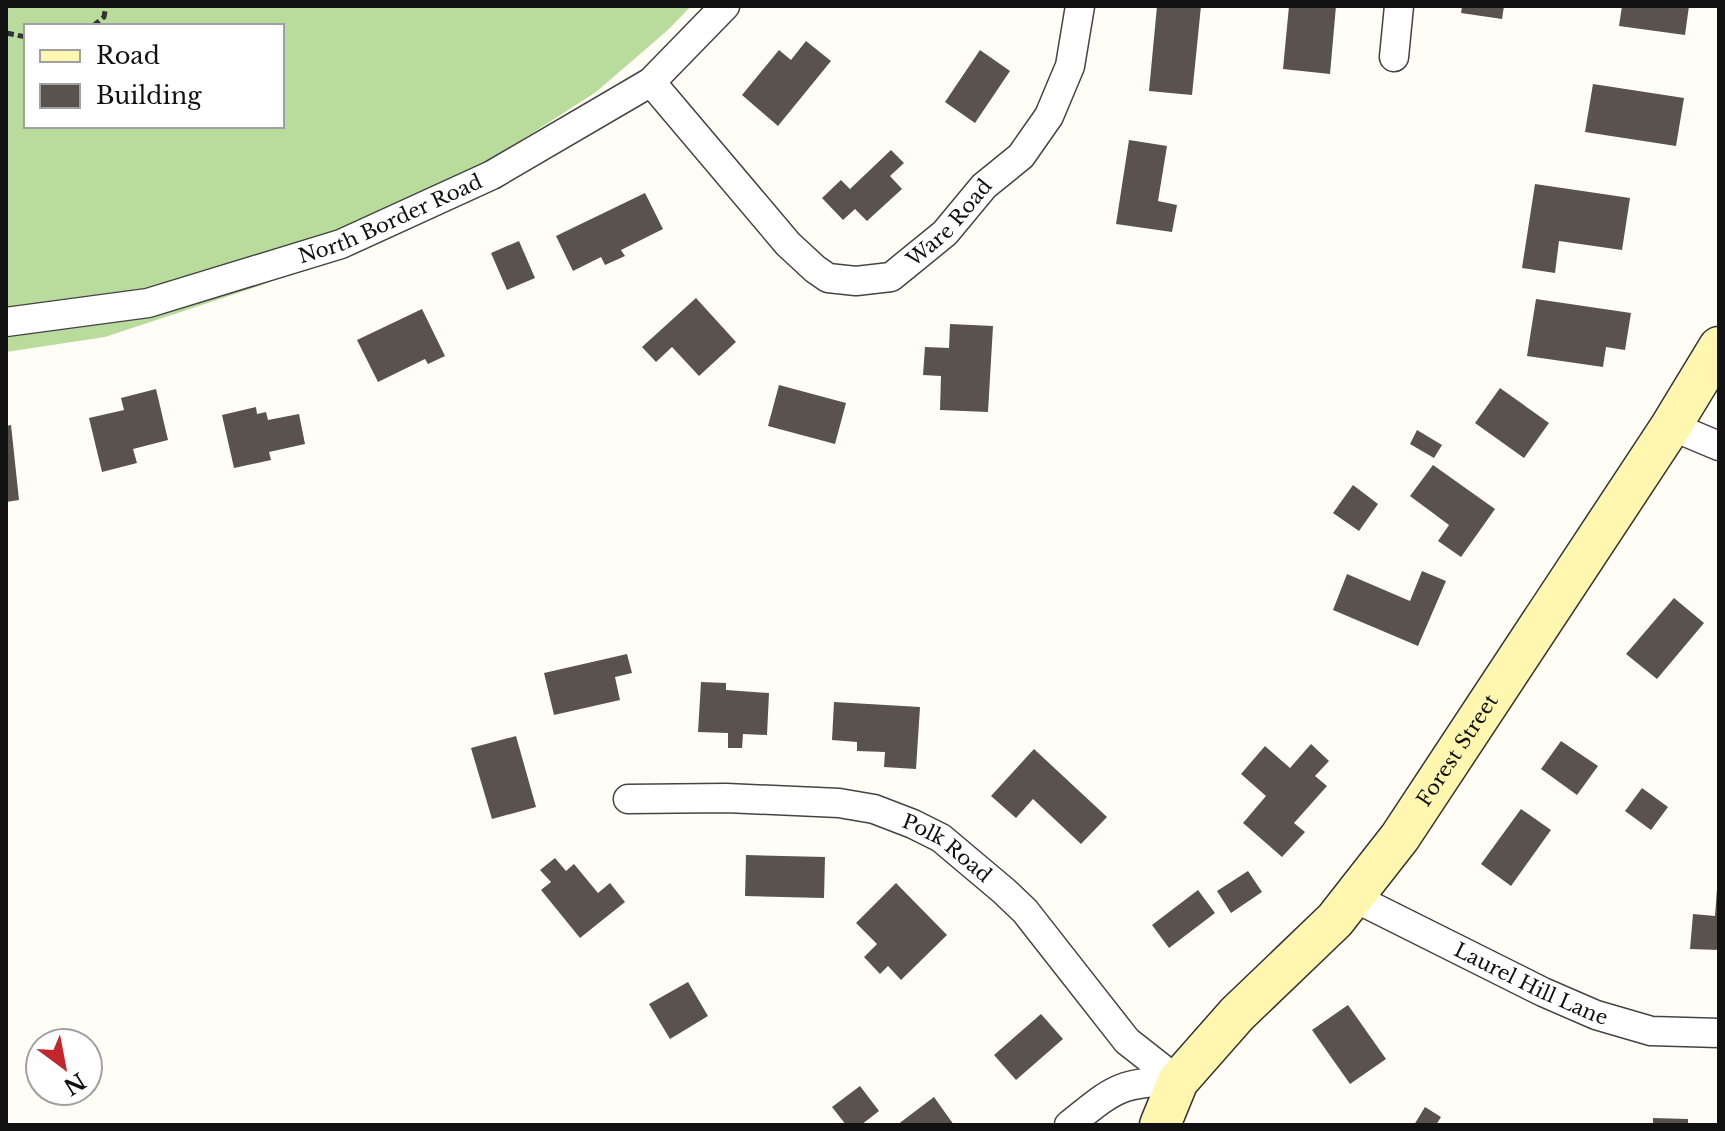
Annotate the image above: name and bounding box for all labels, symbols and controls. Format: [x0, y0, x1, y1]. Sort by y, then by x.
legend [24, 24, 284, 128]
text: Road [96, 41, 160, 70]
text: Building [96, 81, 202, 110]
street label: North Border Road [295, 169, 486, 268]
street label: Ware Road [901, 174, 997, 272]
street label: Forest Street [1412, 689, 1503, 811]
street label: Polk Road [899, 809, 996, 887]
street label: Laurel Hill Lane [1450, 938, 1610, 1030]
north arrow [24, 1027, 104, 1107]
text: N [58, 1067, 90, 1101]

